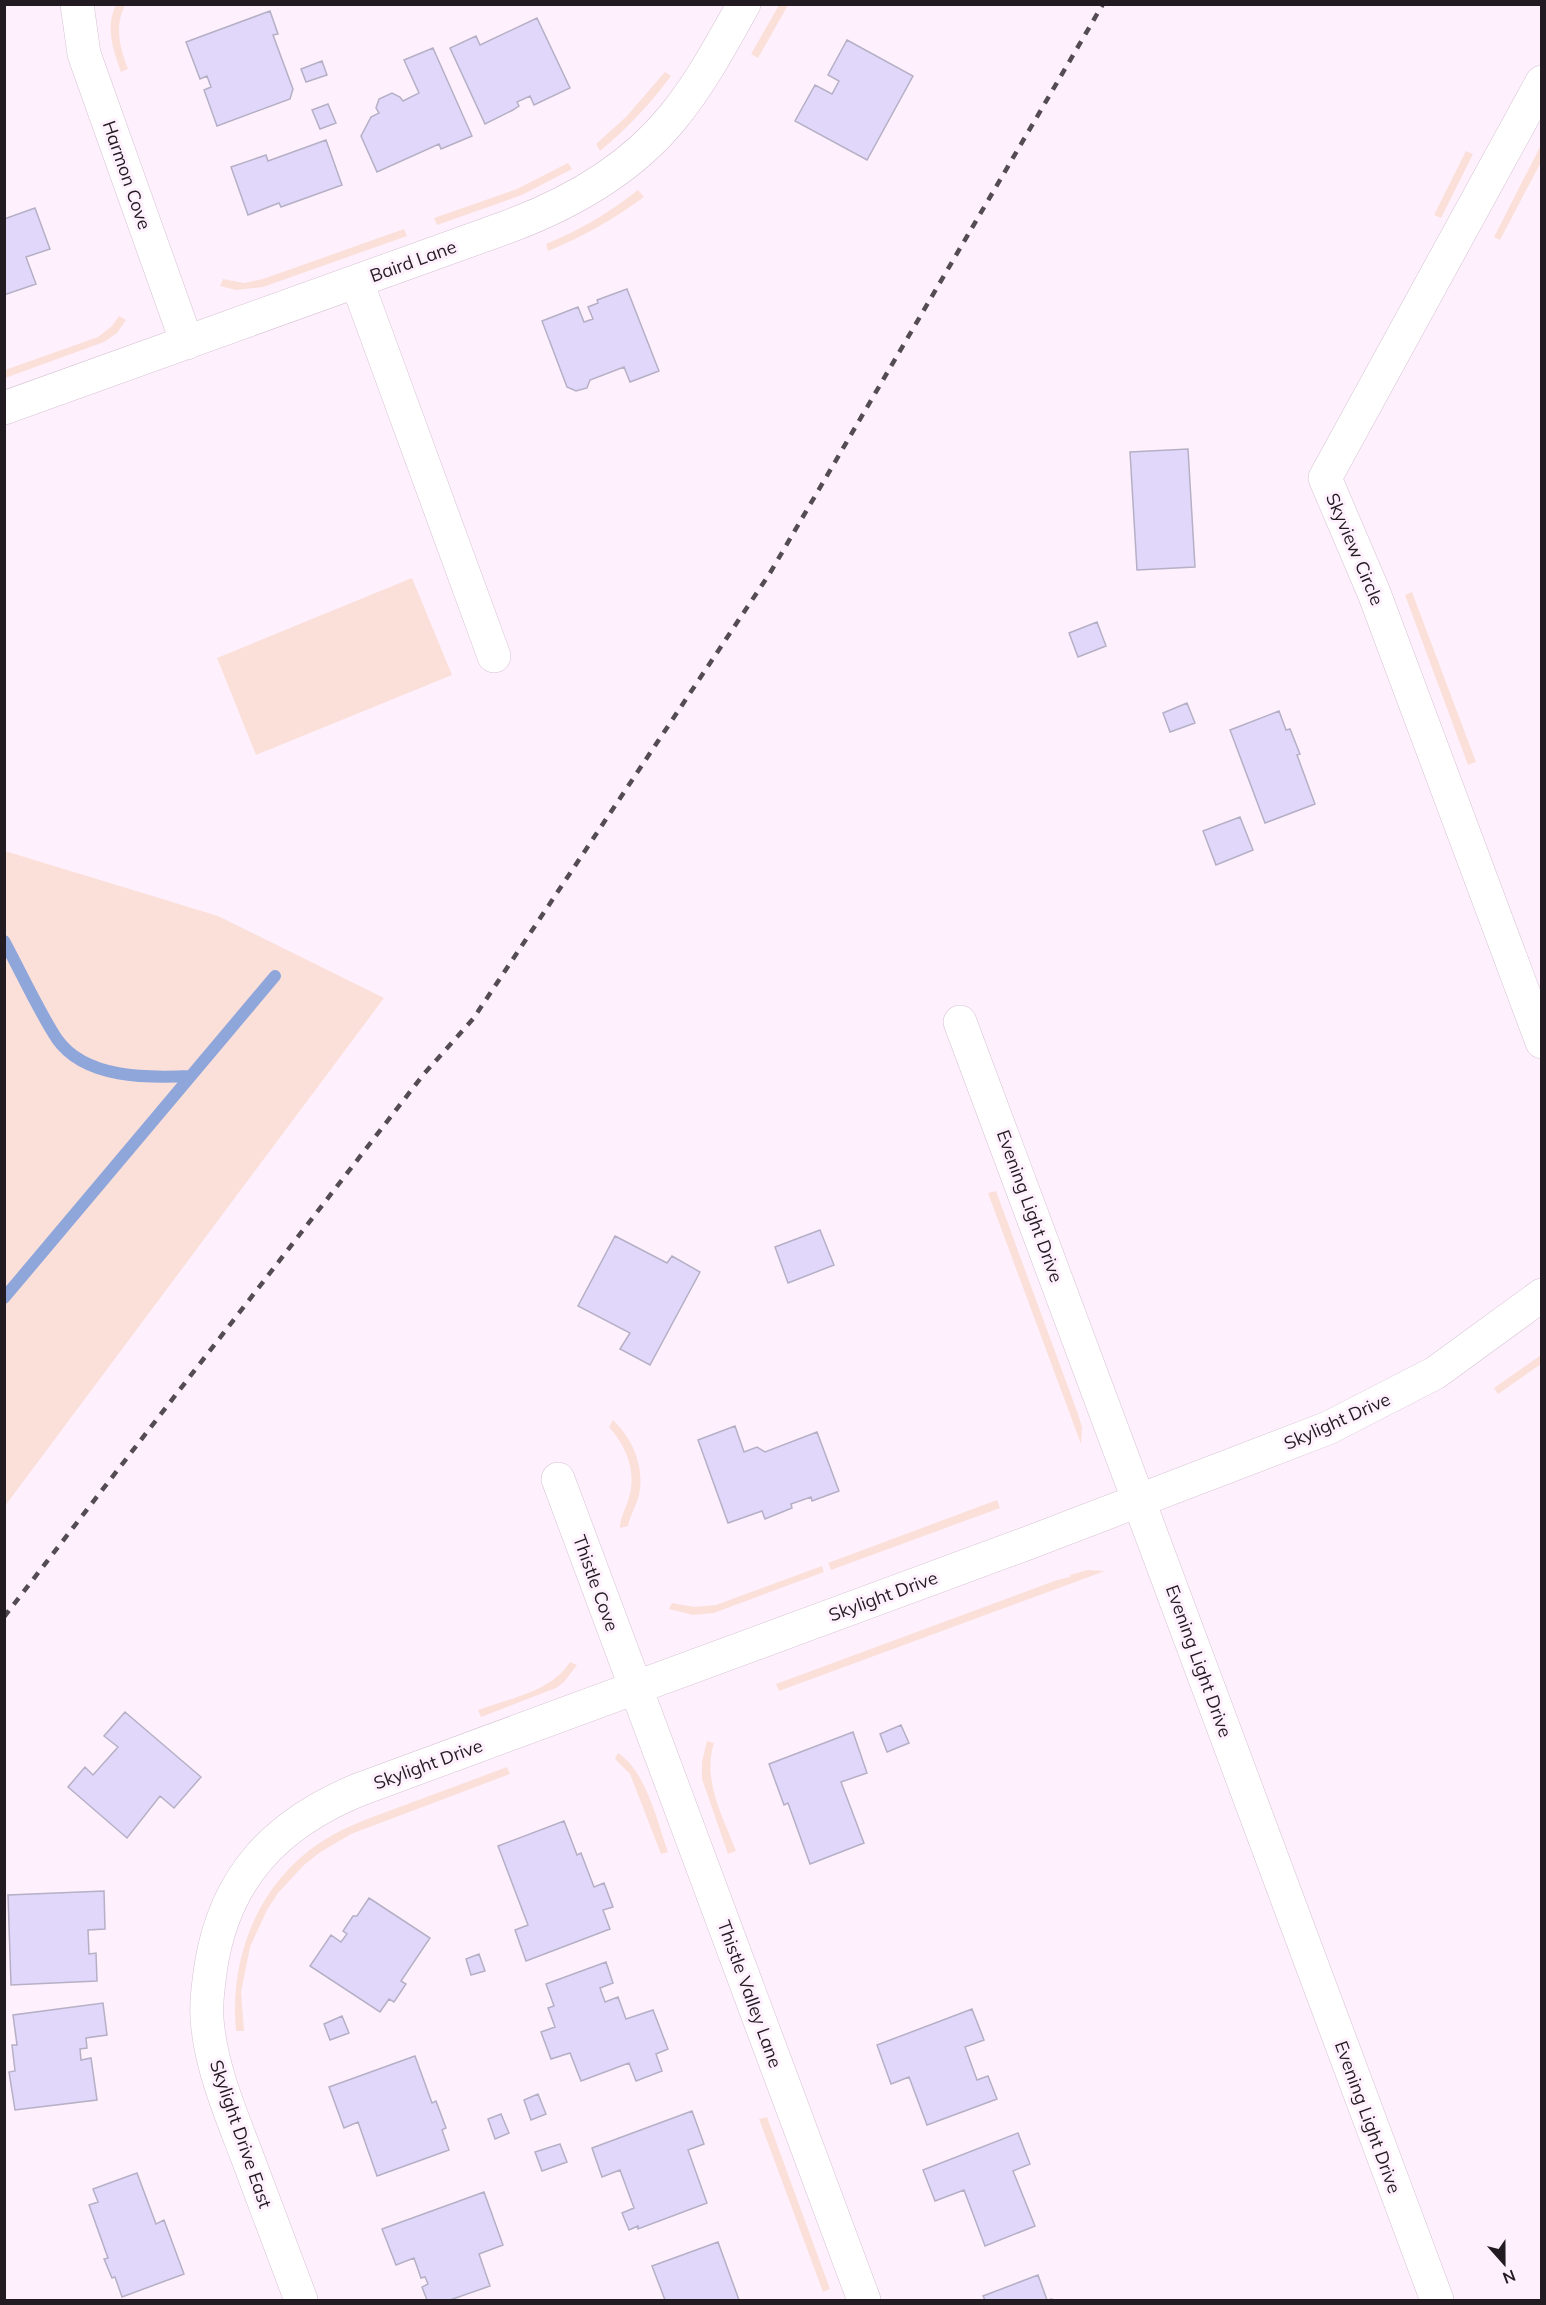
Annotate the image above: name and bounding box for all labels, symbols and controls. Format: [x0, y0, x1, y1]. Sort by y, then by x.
street label: Harmon Cove [98, 118, 156, 232]
street label: Baird Lane [367, 235, 459, 287]
street label: Skyview Circle [1321, 489, 1389, 609]
street label: Evening Light Drive [992, 1127, 1068, 1285]
street label: Skylight Drive [1280, 1387, 1394, 1455]
street label: Thistle Cove [568, 1532, 624, 1634]
street label: Skylight Drive [825, 1566, 941, 1626]
street label: Evening Light Drive [1161, 1582, 1237, 1740]
street label: Skylight Drive [370, 1734, 486, 1794]
street label: Thistle Valley Lane [713, 1917, 787, 2071]
street label: Evening Light Drive [1330, 2038, 1406, 2196]
street label: Skylight Drive East [205, 2057, 277, 2211]
north arrow [1474, 2233, 1534, 2293]
text: N [1500, 2266, 1519, 2289]

